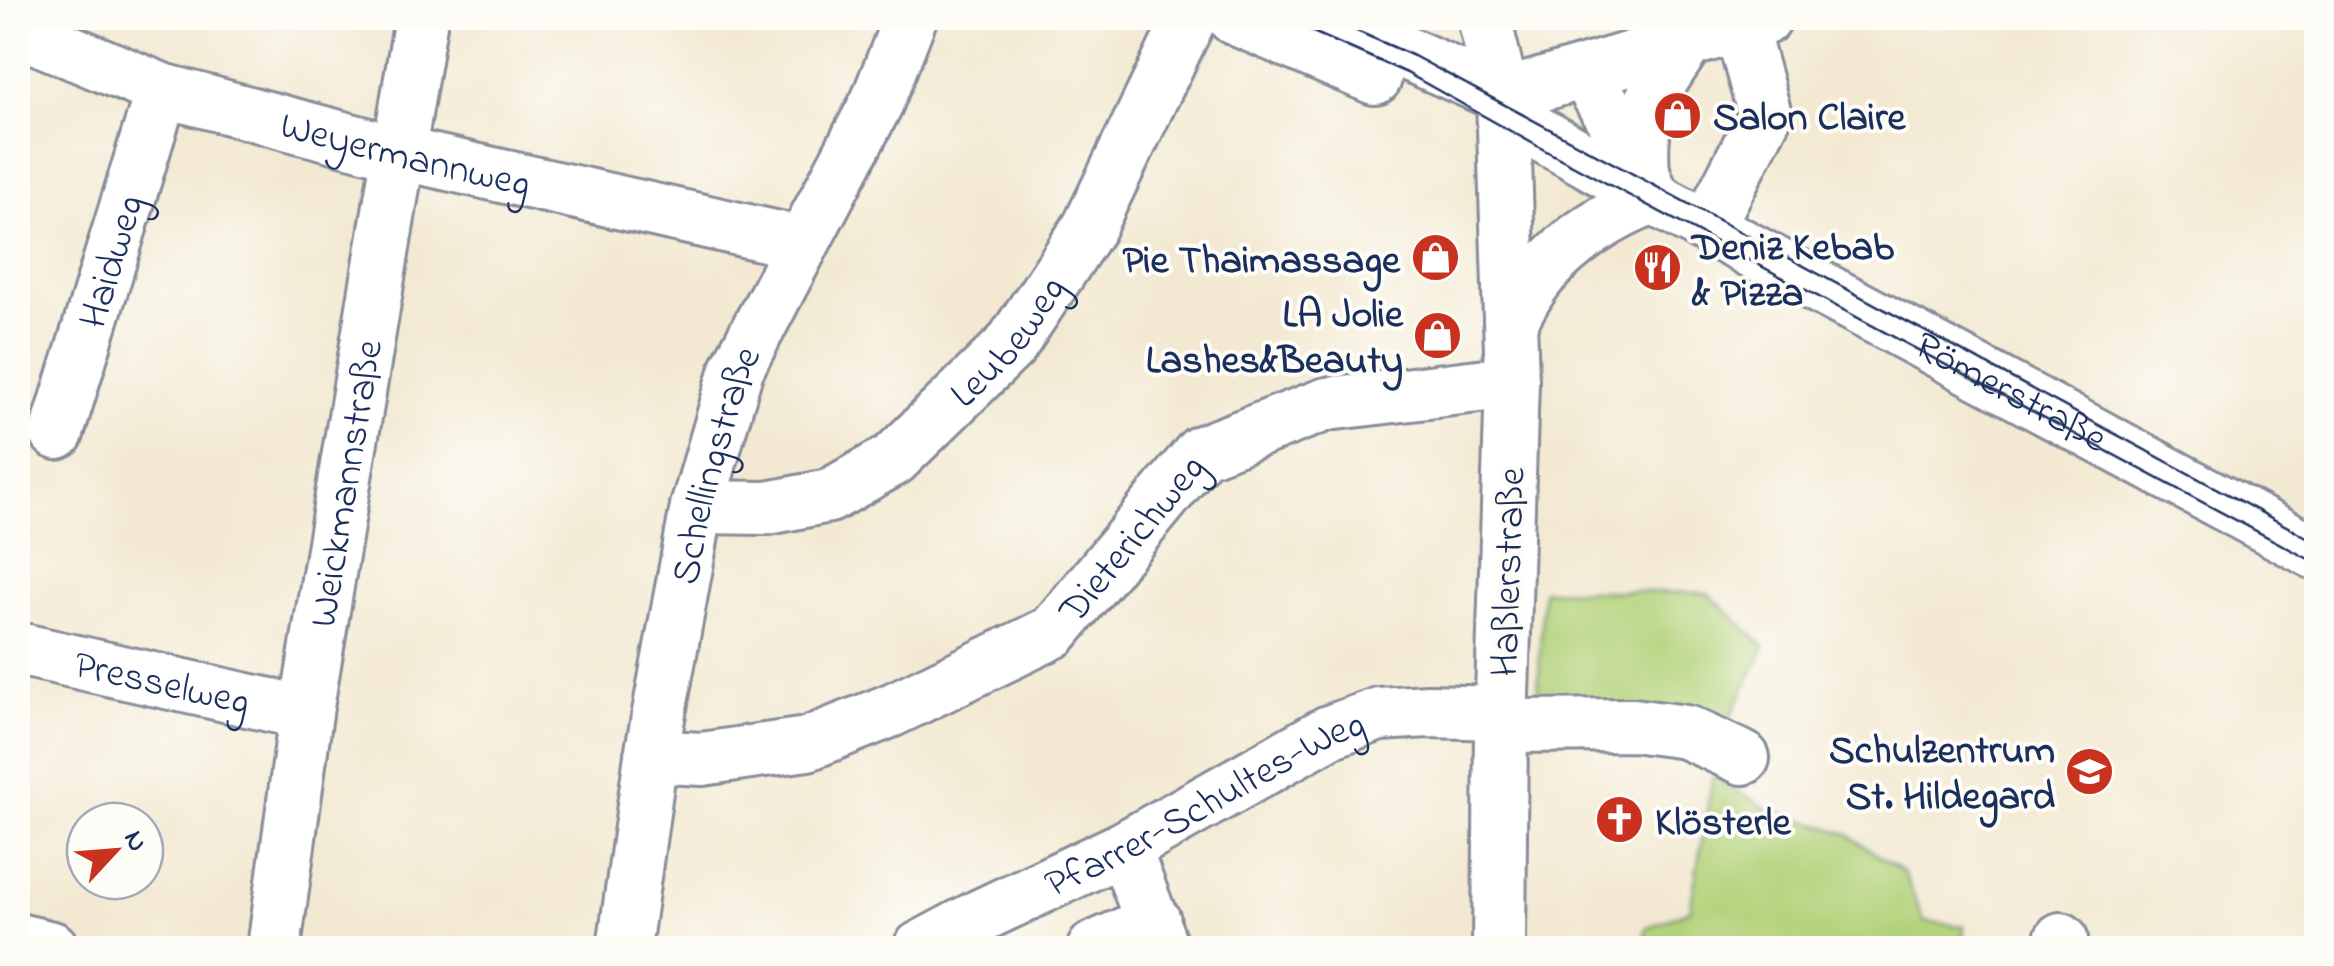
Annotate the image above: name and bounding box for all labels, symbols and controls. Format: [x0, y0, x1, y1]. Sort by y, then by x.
shop icon: Salon Claire [1652, 89, 1704, 141]
place label: Salon Claire [1713, 90, 1906, 149]
street label: Weyermannweg [273, 98, 536, 216]
street label: Haidweg [66, 188, 162, 336]
place label: Deniz Kebab & Pizza [1690, 220, 1894, 325]
shop icon: Pie Thaimassage [1409, 232, 1461, 284]
place label: Pie Thaimassage [1123, 233, 1401, 292]
restaurant icon: Deniz Kebab & Pizza [1631, 242, 1683, 294]
street label: Leubeweg [938, 265, 1083, 424]
place label: LA Jolie Lashes&Beauty [1146, 287, 1404, 392]
shop icon: LA Jolie Lashes&Beauty [1412, 309, 1464, 361]
street label: Römerstraße [1903, 318, 2117, 470]
street label: Weickmannstraße [296, 336, 401, 632]
street label: Schellingstraße [658, 336, 778, 590]
street label: Dieterichweg [1046, 443, 1222, 639]
street label: Haßlerstraße [1477, 466, 1544, 678]
street label: Presselweg [68, 637, 255, 734]
street label: Pfarrer-Schultes-Weg [1036, 696, 1374, 915]
place label: Schulzentrum St. Hildegard [1829, 723, 2056, 828]
school or university icon: Schulzentrum St. Hildegard [2064, 745, 2116, 797]
church icon: Klösterle [1594, 794, 1646, 846]
place label: Klösterle [1655, 795, 1792, 854]
north arrow [65, 801, 165, 901]
text: N [112, 824, 157, 859]

